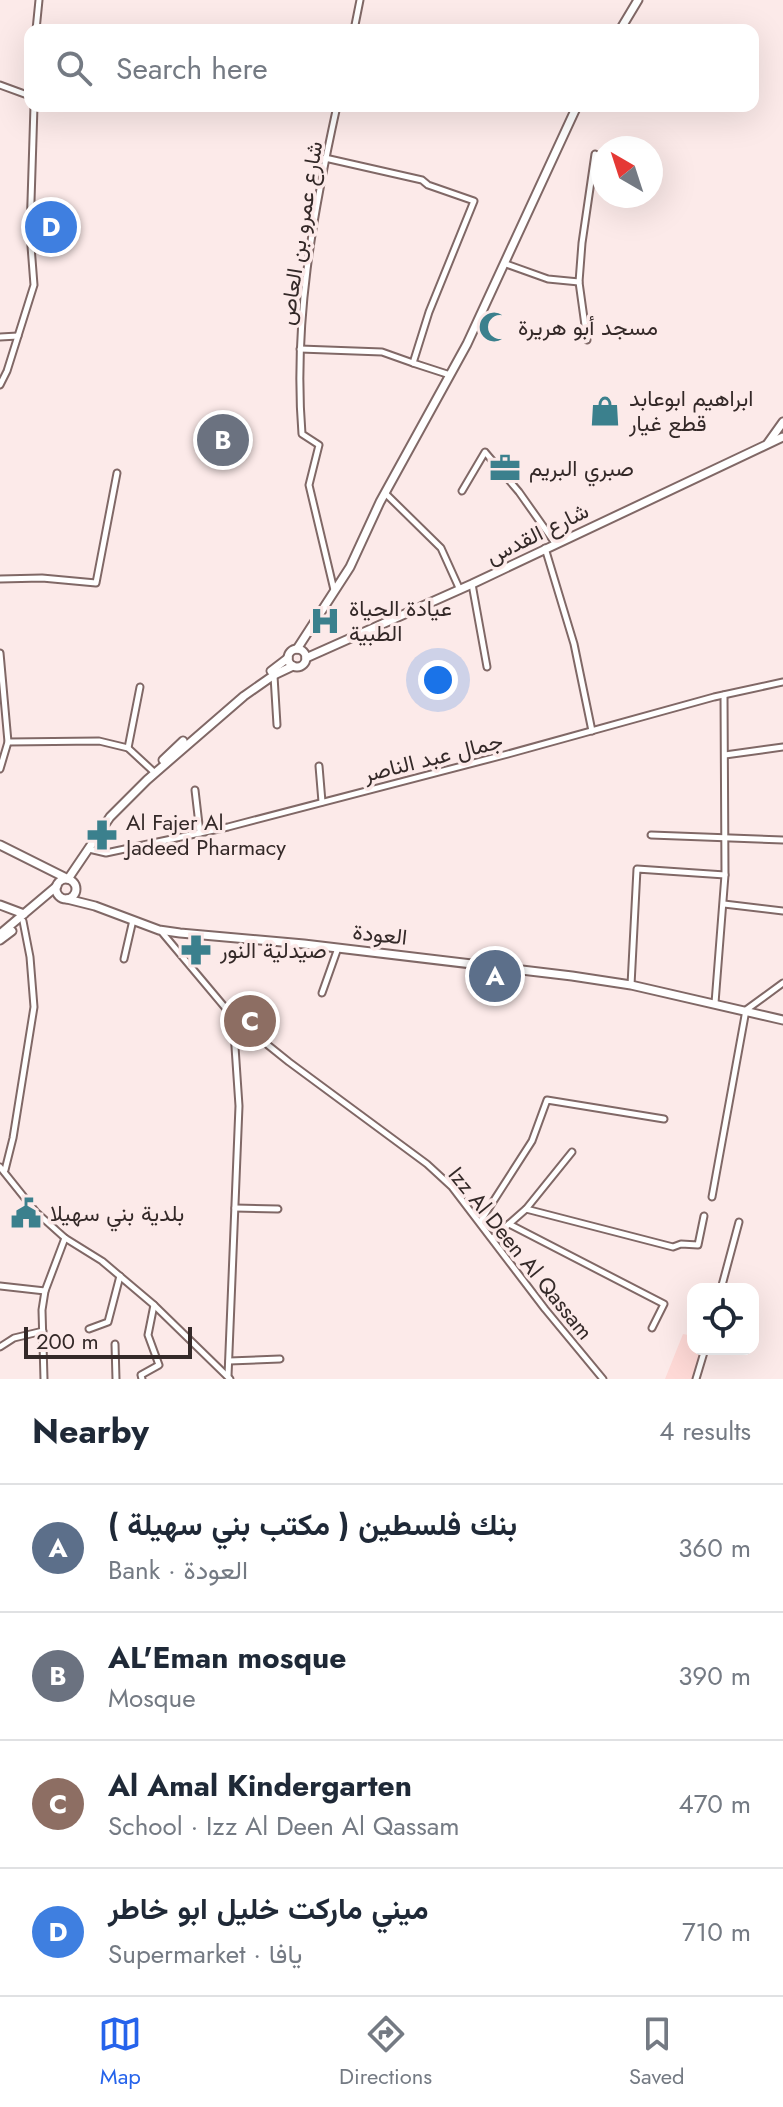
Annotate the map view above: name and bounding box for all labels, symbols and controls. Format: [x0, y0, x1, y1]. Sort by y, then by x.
search box [24, 24, 759, 112]
icon: search [52, 46, 96, 90]
text: Search here [116, 47, 268, 90]
north arrow [591, 136, 663, 208]
street label: شارع عمرو بن العاص [270, 139, 330, 327]
pin: D [25, 197, 77, 257]
mosque icon: مسجد أبو هريرة [477, 310, 511, 344]
place label: مسجد أبو هريرة [518, 311, 658, 343]
place label: ابراهيم ابوعابد قطع غيار [628, 382, 753, 439]
shop icon: ابراهيم ابوعابد قطع غيار [588, 394, 622, 428]
pin: B [197, 410, 249, 470]
office icon: صبري البريم [488, 451, 522, 485]
place label: صبري البريم [529, 452, 634, 487]
street label: شارع القدس [480, 494, 594, 572]
place label: عيادة الحياة الطبية [349, 592, 452, 649]
hospital icon: عيادة الحياة الطبية [308, 604, 342, 638]
your location [418, 660, 458, 700]
street label: جمال عبد الناصر [359, 724, 506, 790]
place label: Al Fajer Al Jadeed Pharmacy [123, 806, 286, 863]
pharmacy icon: Al Fajer Al Jadeed Pharmacy [85, 818, 119, 852]
street label: العودة [351, 915, 409, 953]
pharmacy icon: صيدلية النور [179, 933, 213, 967]
place label: صيدلية النور [219, 934, 327, 966]
pin: A [469, 946, 521, 1006]
pin: C [224, 991, 276, 1051]
street label: Izz Al Deen Al Qassam [441, 1160, 601, 1346]
public building icon: بلدية بني سهيلا [9, 1196, 43, 1230]
place label: بلدية بني سهيلا [50, 1197, 184, 1232]
map controls [687, 1283, 759, 1355]
button: locate [687, 1283, 759, 1355]
scale bar [24, 1323, 192, 1359]
text: 200 m [36, 1325, 99, 1357]
text: Nearby [32, 1407, 149, 1456]
text: 4 results [659, 1412, 751, 1450]
text: بنك فلسطين ( مكتب بني سهيلة ) [108, 1503, 517, 1546]
text: A [48, 1529, 68, 1567]
text: 360 m [678, 1529, 751, 1567]
text: Bank · العودة [108, 1551, 248, 1589]
text: AL'Eman mosque [108, 1636, 346, 1679]
text: B [49, 1657, 67, 1695]
text: 390 m [678, 1657, 751, 1695]
text: Mosque [108, 1679, 196, 1717]
text: Al Amal Kindergarten [108, 1764, 412, 1807]
text: C [49, 1785, 67, 1823]
text: 470 m [679, 1785, 751, 1823]
text: School · Izz Al Deen Al Qassam [108, 1807, 460, 1845]
text: ميني ماركت خليل ابو خاطر [108, 1887, 429, 1930]
text: D [48, 1913, 68, 1951]
text: 710 m [682, 1913, 751, 1951]
text: Supermarket · يافا [108, 1935, 302, 1973]
tab: Map [98, 2012, 142, 2092]
tab: Directions [339, 2012, 432, 2092]
tab: Saved [629, 2012, 685, 2092]

